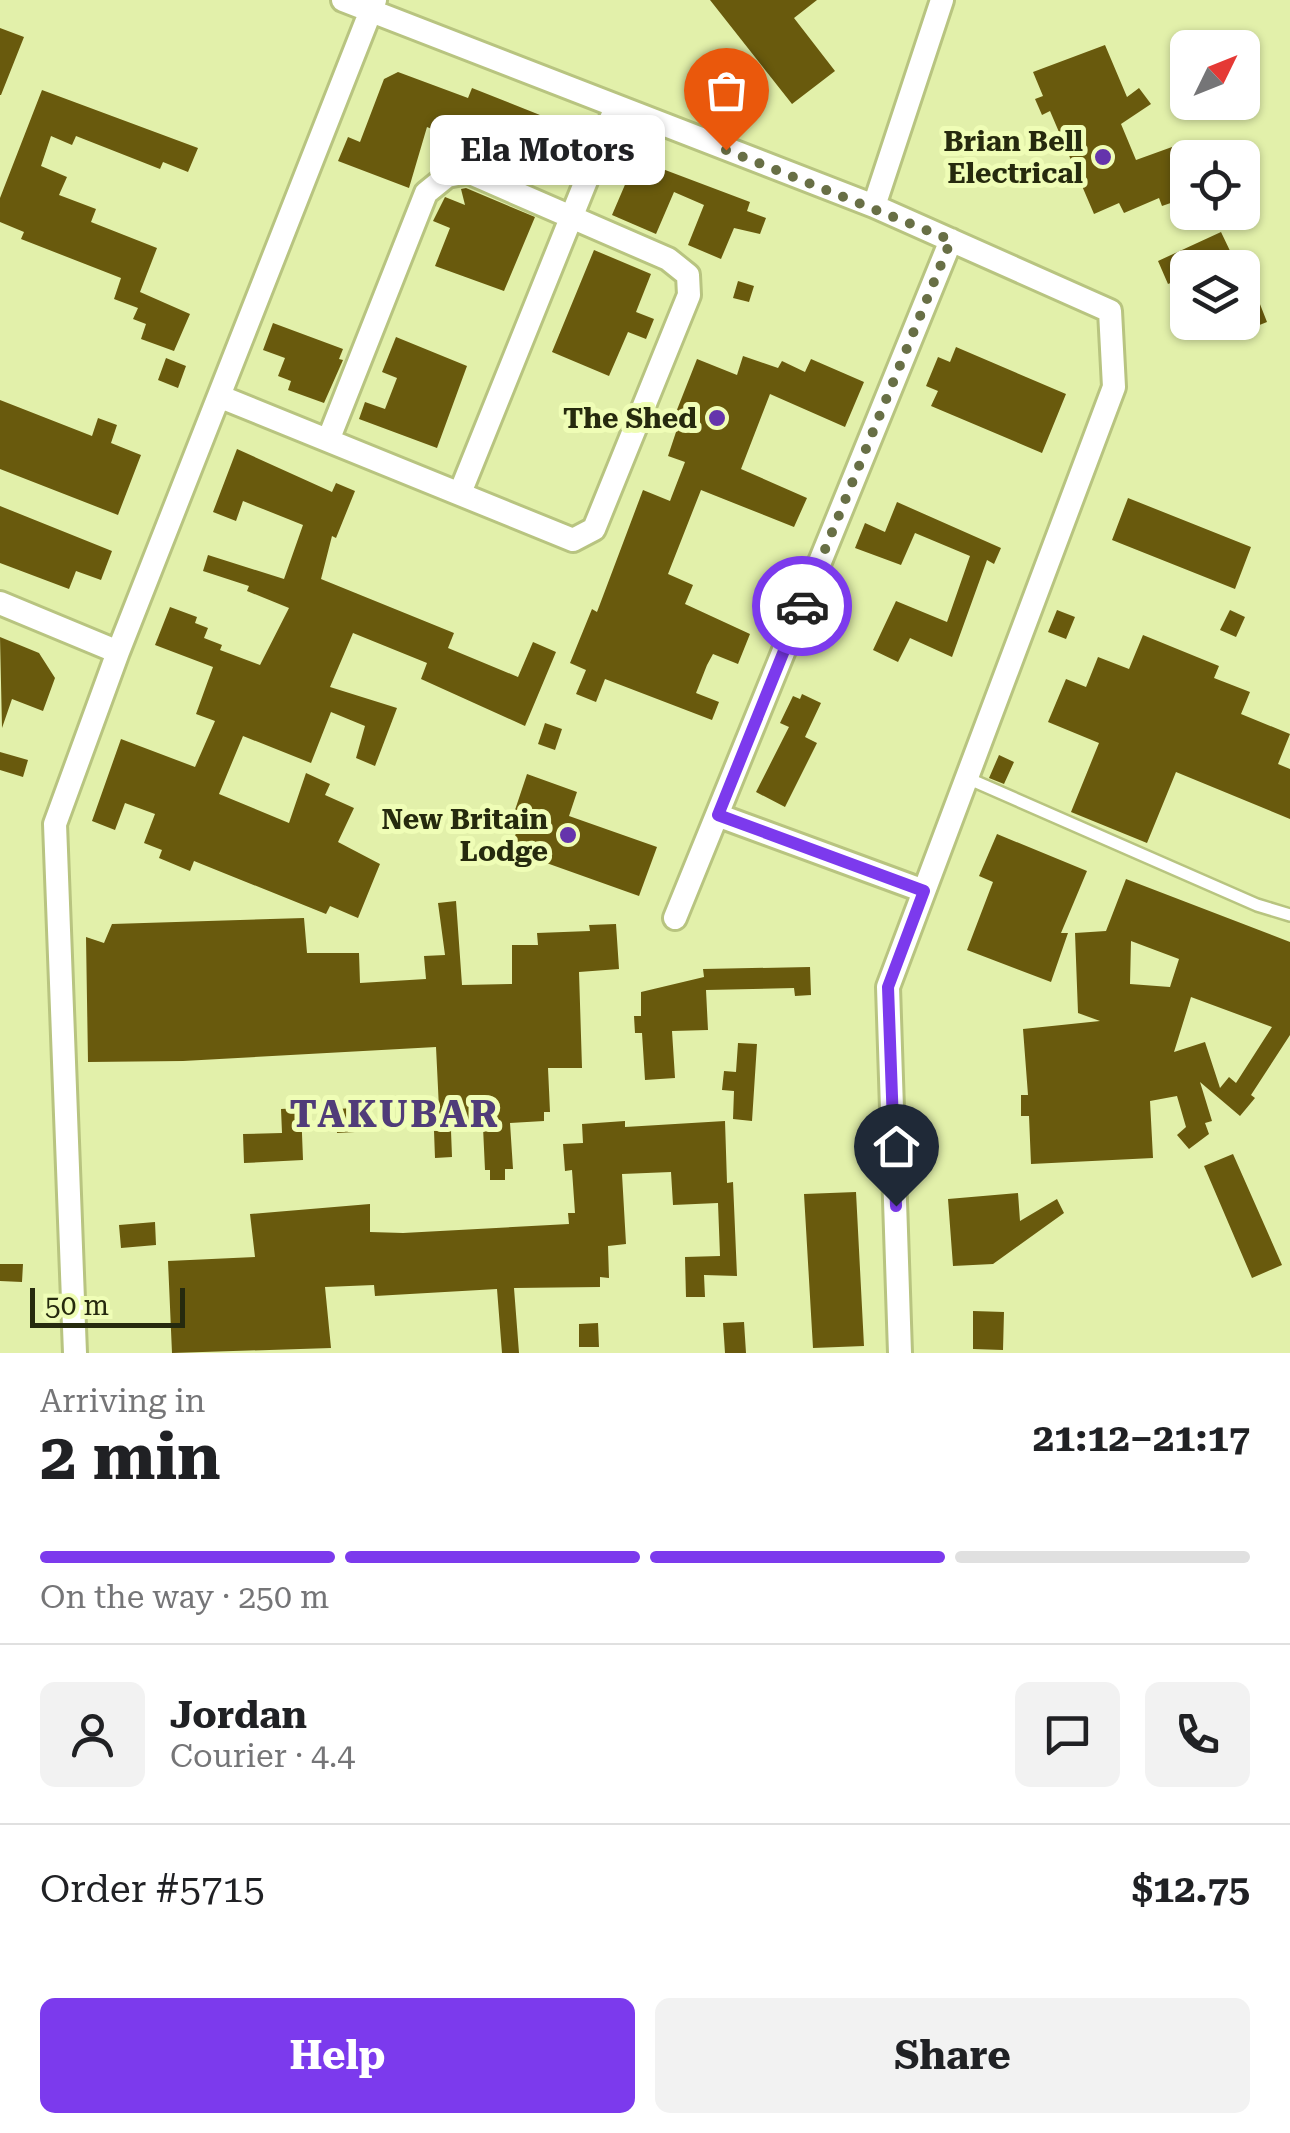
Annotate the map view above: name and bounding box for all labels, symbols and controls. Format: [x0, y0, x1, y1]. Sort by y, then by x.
north arrow [1170, 30, 1260, 120]
map controls [1170, 30, 1260, 340]
pin [684, 48, 769, 151]
icon: bag [699, 63, 754, 118]
callout: Ela Motors [431, 115, 666, 185]
place label: Brian Bell Electrical [943, 125, 1083, 190]
text: Ela Motors [461, 131, 634, 169]
button: locate [1170, 140, 1260, 230]
marker: Brian Bell Electrical [1092, 146, 1114, 168]
button: layers [1170, 250, 1260, 340]
place label: The Shed [563, 402, 697, 435]
marker: The Shed [706, 407, 728, 429]
courier [752, 556, 852, 656]
icon: car [775, 579, 830, 634]
place label: New Britain Lodge [382, 803, 548, 868]
marker: New Britain Lodge [557, 824, 579, 846]
district label: TAKUBAR [289, 1092, 501, 1136]
pin [854, 1104, 939, 1207]
icon: home [869, 1119, 924, 1174]
scale bar [30, 1283, 185, 1328]
text: 50 m [45, 1289, 109, 1322]
text: Arriving in [40, 1382, 205, 1420]
text: 21:12–21:17 [1033, 1416, 1250, 1460]
text: 2 min [40, 1419, 221, 1495]
text: On the way · 250 m [40, 1578, 329, 1616]
button: person [40, 1682, 145, 1787]
button: chat [1015, 1682, 1120, 1787]
button: phone [1145, 1682, 1250, 1787]
text: Jordan [170, 1693, 307, 1737]
text: Courier · 4.4 [170, 1737, 355, 1775]
text: Order #5715 [40, 1867, 265, 1911]
text: $12.75 [1132, 1867, 1250, 1911]
button: Help [40, 1998, 635, 2113]
button: Share [655, 1998, 1250, 2113]

